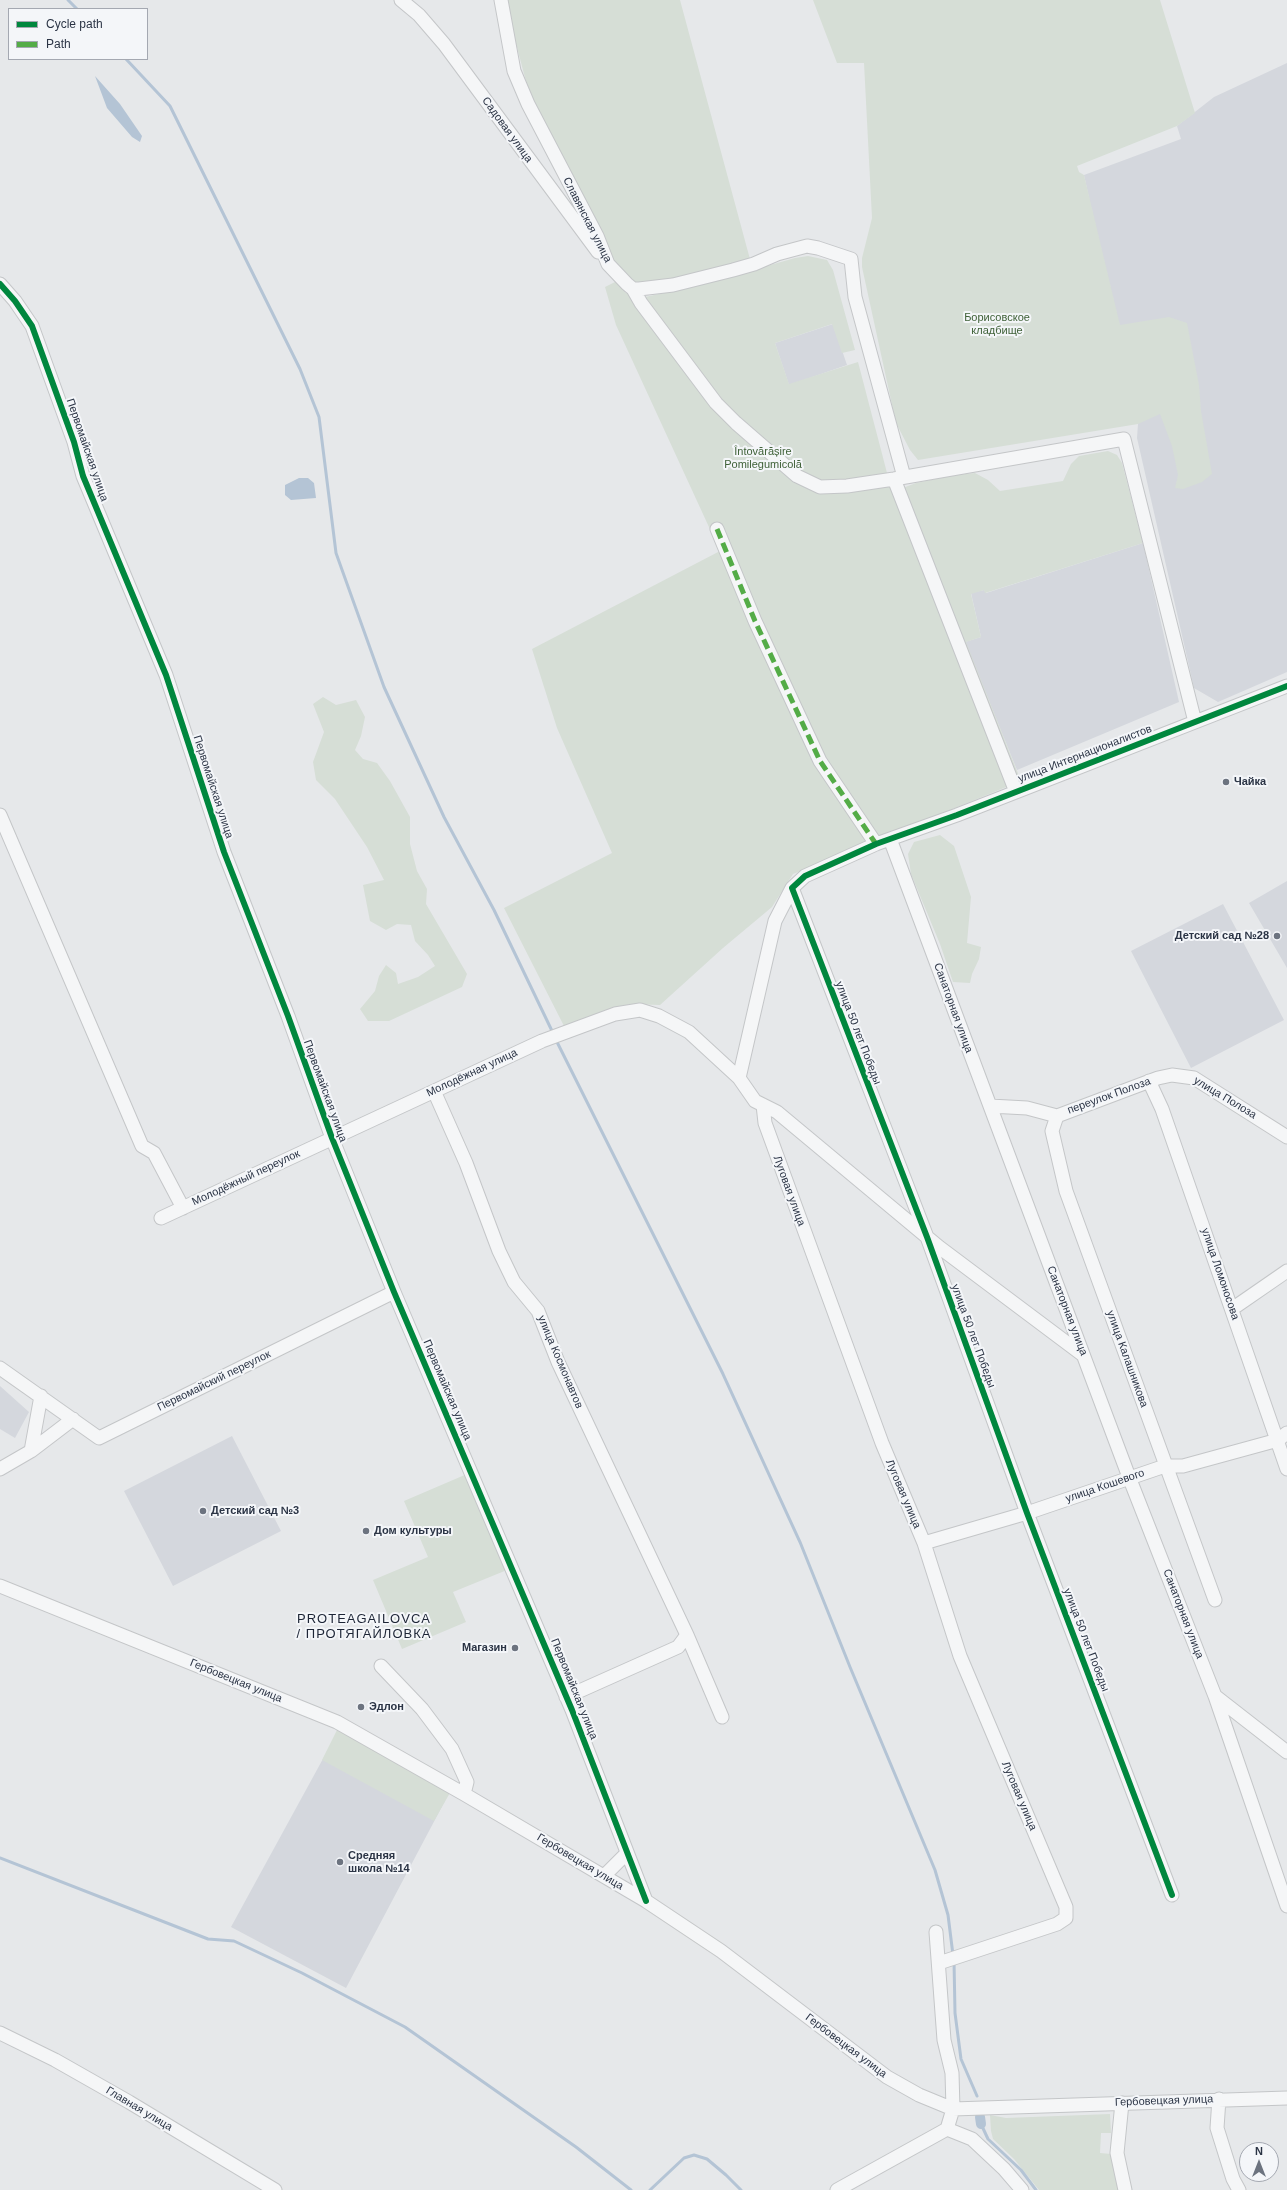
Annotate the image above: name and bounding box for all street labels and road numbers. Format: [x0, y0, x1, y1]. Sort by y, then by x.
street label: Садовая улица [479, 95, 535, 165]
street label: Славянская улица [560, 175, 614, 265]
street label: Первомайская улица [63, 397, 111, 503]
street label: улица Интернационалистов [1016, 722, 1154, 786]
street label: Первомайская улица [190, 734, 236, 840]
street label: Санаторная улица [931, 961, 975, 1055]
street label: улица 50 лет Победы [832, 980, 884, 1086]
street label: Первомайская улица [300, 1038, 350, 1144]
street label: Молодёжная улица [424, 1046, 520, 1100]
street label: улица Полоза [1191, 1074, 1259, 1122]
street label: переулок Полоза [1066, 1075, 1152, 1117]
street label: Молодёжный переулок [190, 1147, 302, 1209]
street label: Луговая улица [770, 1154, 808, 1228]
street label: улица Ломоносова [1198, 1226, 1242, 1322]
street label: Санаторная улица [1044, 1264, 1090, 1358]
street label: улица 50 лет Победы [948, 1282, 998, 1390]
street label: улица Калашникова [1103, 1309, 1151, 1409]
street label: улица Космонавтов [534, 1314, 586, 1410]
street label: Первомайская улица [420, 1338, 474, 1442]
street label: Первомайский переулок [155, 1348, 273, 1414]
street label: Луговая улица [883, 1457, 923, 1531]
street label: улица Кошевого [1064, 1466, 1146, 1506]
street label: Санаторная улица [1160, 1567, 1206, 1661]
street label: улица 50 лет Победы [1060, 1587, 1112, 1693]
street label: Первомайская улица [548, 1637, 600, 1741]
street label: Гербовецкая улица [188, 1656, 284, 1706]
street label: Луговая улица [999, 1759, 1039, 1833]
street label: Гербовецкая улица [534, 1831, 626, 1893]
street label: Гербовецкая улица [803, 2011, 889, 2081]
street label: Главная улица [103, 2084, 175, 2134]
street label: Гербовецкая улица [1115, 2093, 1213, 2109]

